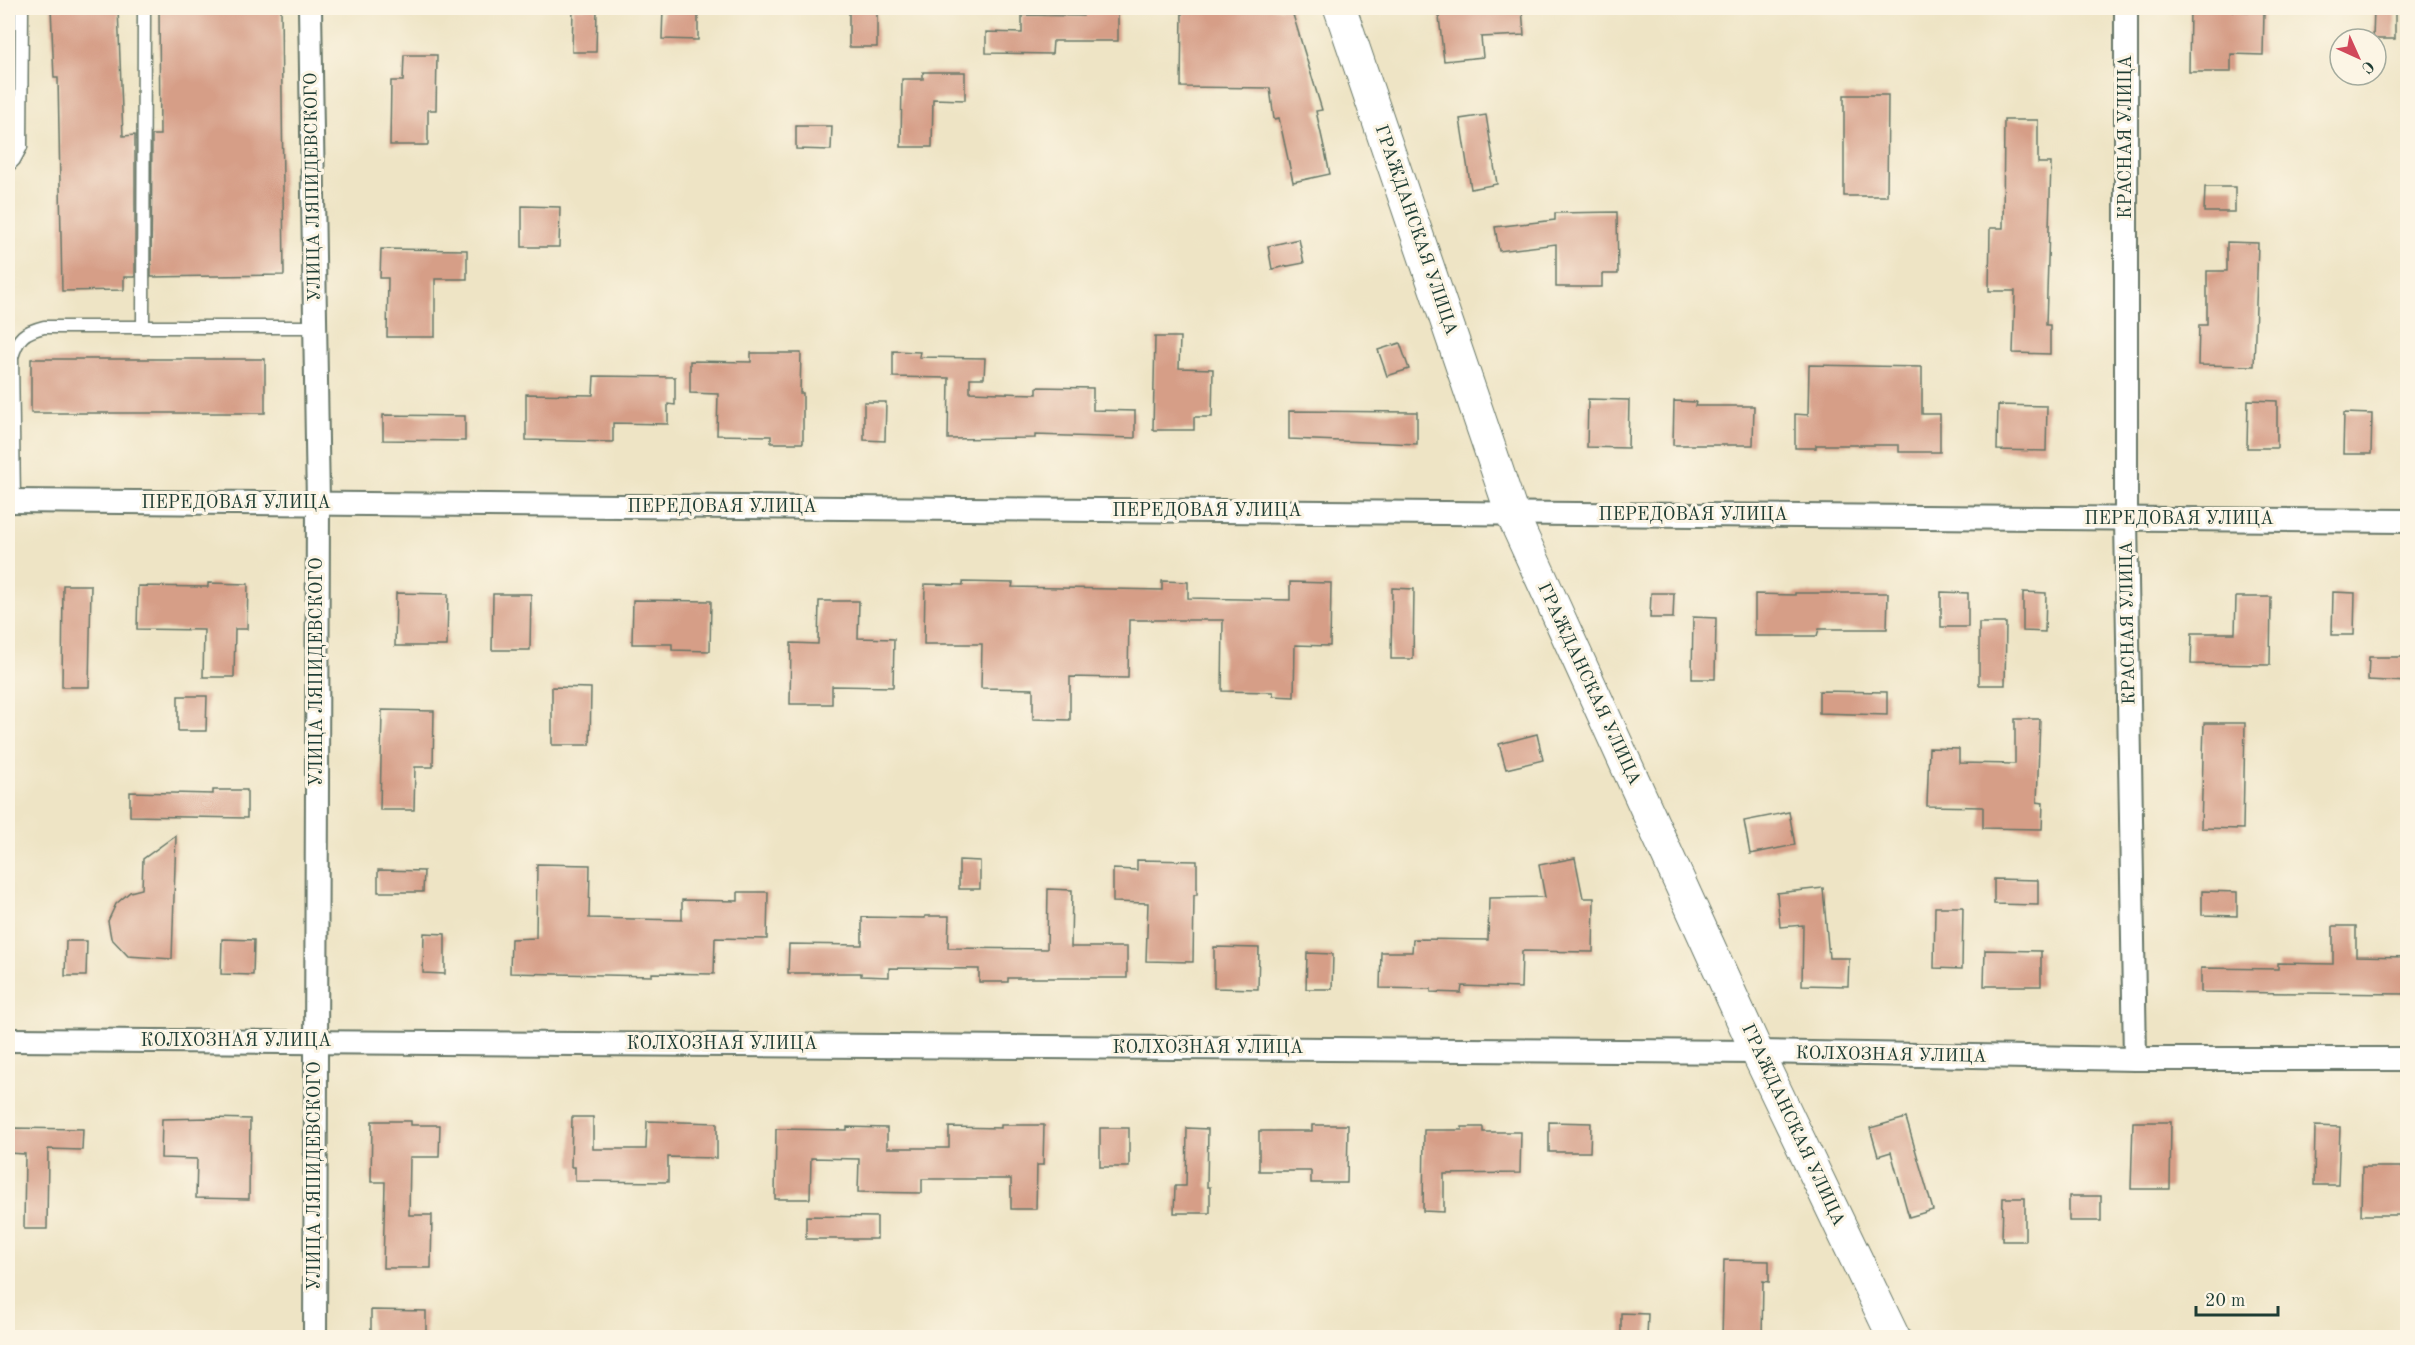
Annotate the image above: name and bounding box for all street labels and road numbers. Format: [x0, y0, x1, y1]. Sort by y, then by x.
street label: КРАСНАЯ УЛИЦА [2117, 55, 2135, 219]
street label: УЛИЦА ЛЯПИДЕВСКОГО [302, 72, 324, 302]
street label: ГРАЖДАНСКАЯ УЛИЦА [1372, 123, 1461, 338]
street label: ПЕРЕДОВАЯ УЛИЦА [141, 494, 331, 512]
street label: ПЕРЕДОВАЯ УЛИЦА [627, 498, 817, 516]
street label: ПЕРЕДОВАЯ УЛИЦА [1112, 502, 1302, 520]
street label: ПЕРЕДОВАЯ УЛИЦА [1598, 506, 1788, 524]
street label: ПЕРЕДОВАЯ УЛИЦА [2084, 510, 2274, 528]
street label: КРАСНАЯ УЛИЦА [2118, 541, 2138, 705]
street label: УЛИЦА ЛЯПИДЕВСКОГО [308, 557, 326, 787]
street label: ГРАЖДАНСКАЯ УЛИЦА [1534, 580, 1644, 788]
street label: ГРАЖДАНСКАЯ УЛИЦА [1738, 1021, 1848, 1229]
street label: КОЛХОЗНАЯ УЛИЦА [141, 1032, 332, 1050]
street label: КОЛХОЗНАЯ УЛИЦА [627, 1035, 818, 1053]
street label: КОЛХОЗНАЯ УЛИЦА [1113, 1039, 1304, 1057]
street label: КОЛХОЗНАЯ УЛИЦА [1795, 1044, 1987, 1066]
street label: УЛИЦА ЛЯПИДЕВСКОГО [306, 1061, 324, 1291]

